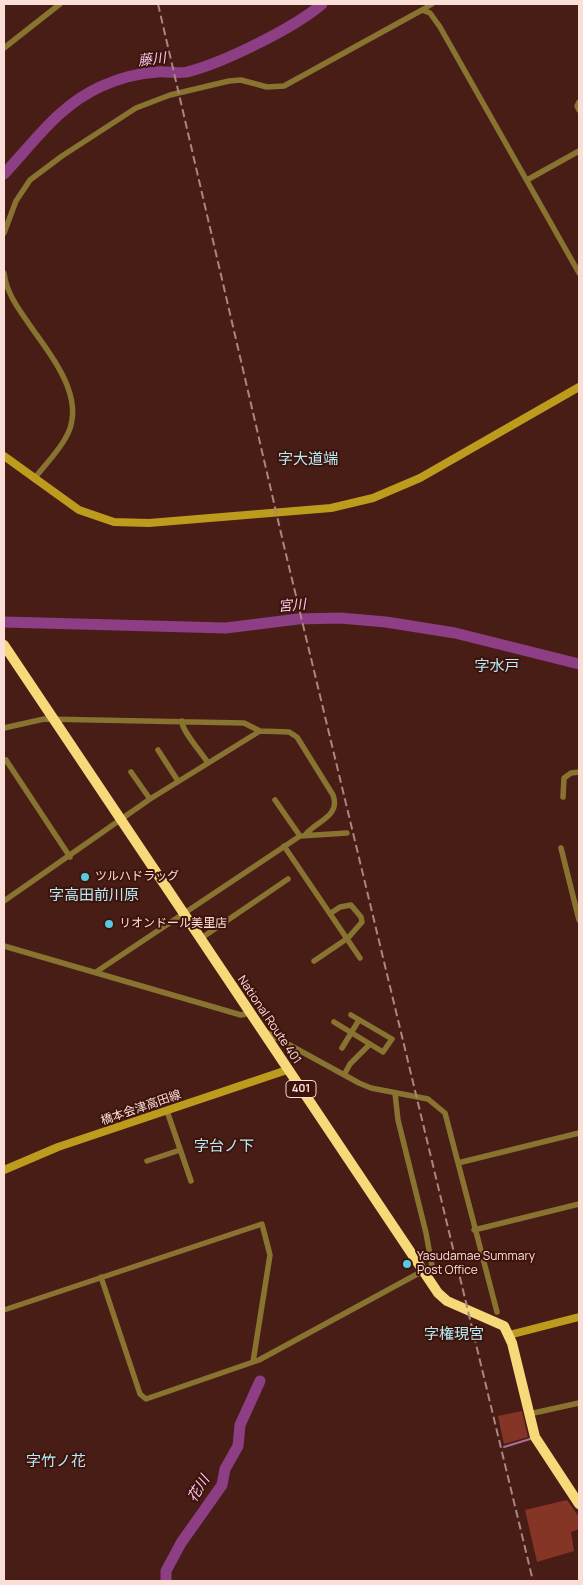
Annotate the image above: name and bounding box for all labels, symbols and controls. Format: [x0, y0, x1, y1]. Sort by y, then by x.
water label: 藤川 [137, 50, 167, 70]
district label: 字大道端 [278, 451, 338, 469]
water label: 宮川 [277, 596, 307, 616]
district label: 字水戸 [475, 658, 519, 676]
place label: ツルハドラッグ [95, 870, 179, 884]
marker: ツルハドラッグ [79, 871, 91, 883]
district label: 字高田前川原 [49, 887, 139, 905]
place label: リオンドール美里店 [119, 917, 227, 931]
marker: リオンドール美里店 [103, 918, 115, 930]
street label: National Route 401 [234, 973, 304, 1067]
road number: 401 [286, 1080, 316, 1098]
street label: 橋本会津高田線 [99, 1088, 183, 1128]
district label: 字台ノ下 [194, 1138, 254, 1156]
place label: Yasudamae Summary Post Office [417, 1250, 535, 1278]
marker: Yasudamae Summary Post Office [401, 1258, 413, 1270]
district label: 字権現宮 [424, 1326, 484, 1344]
district label: 字竹ノ花 [26, 1453, 86, 1471]
water label: 花川 [184, 1473, 214, 1505]

